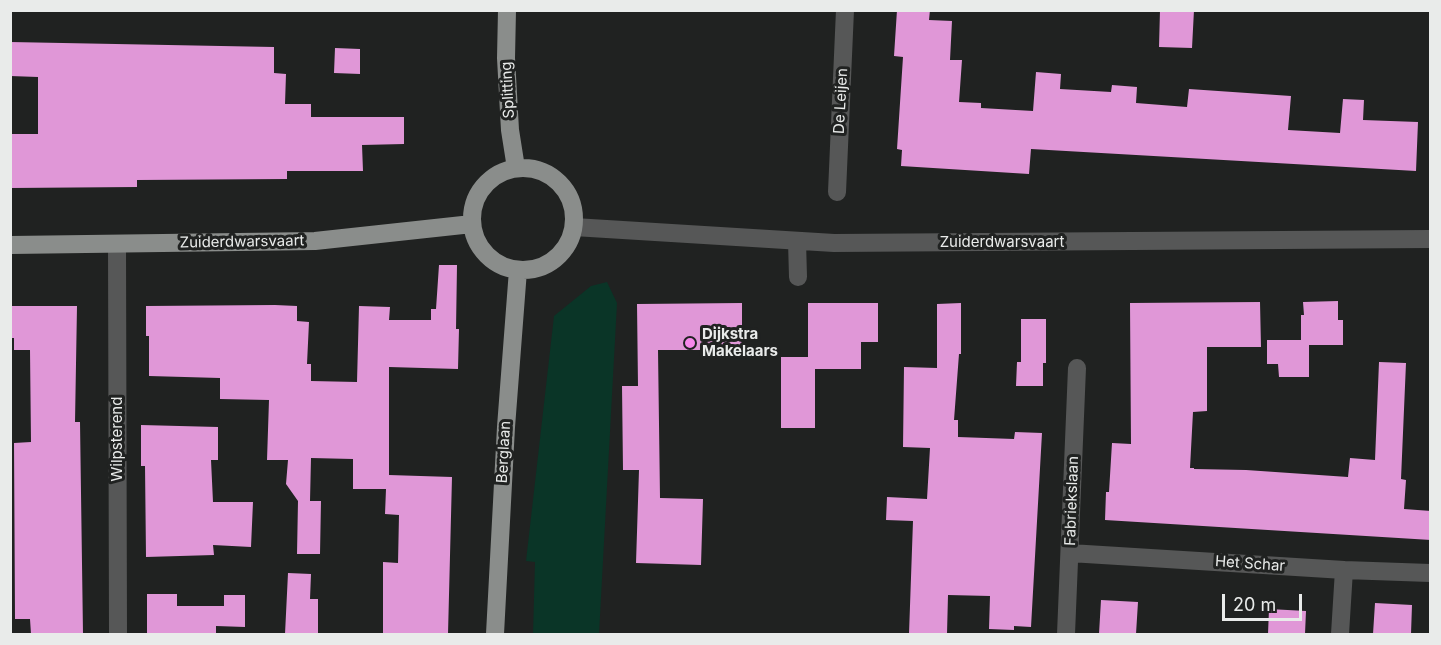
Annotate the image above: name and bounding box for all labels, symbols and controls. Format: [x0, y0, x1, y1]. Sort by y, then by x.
street label: Splitting [498, 61, 518, 119]
street label: De Leijen [830, 68, 852, 134]
street label: Zuiderdwarsvaart [180, 232, 304, 252]
street label: Zuiderdwarsvaart [940, 233, 1064, 251]
place label: Dijkstra Makelaars [702, 325, 778, 360]
marker: Dijkstra Makelaars [683, 336, 697, 350]
street label: Wilpsterend [108, 397, 126, 481]
street label: Berglaan [493, 420, 515, 484]
street label: Fabriekslaan [1061, 456, 1083, 546]
street label: Het Schar [1214, 553, 1286, 575]
scale bar [1225, 582, 1304, 620]
text: 20 m [1233, 594, 1276, 615]

